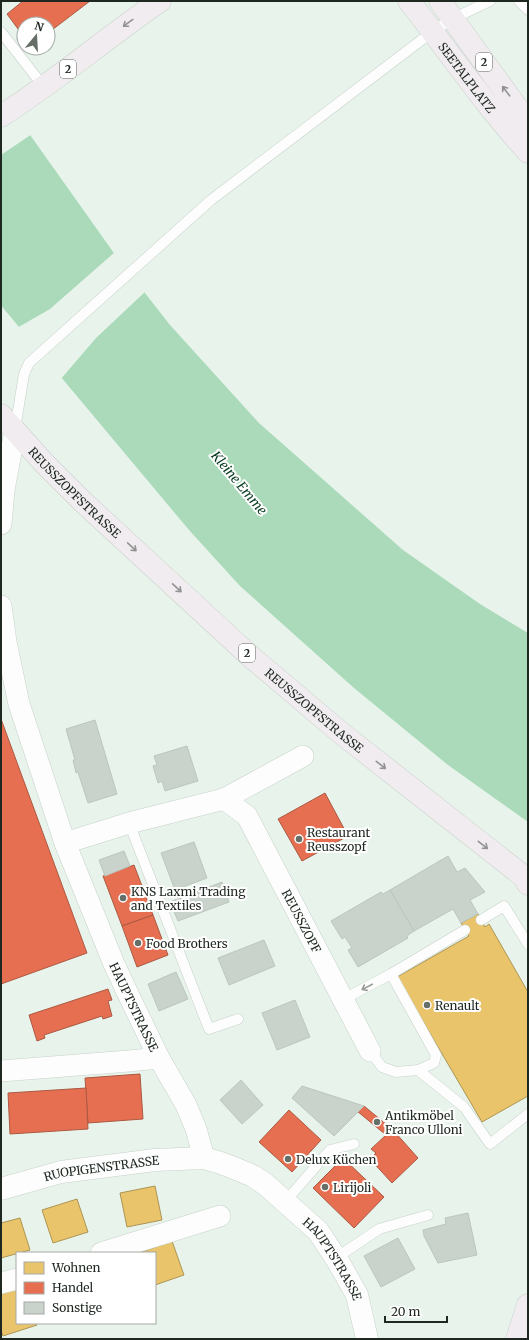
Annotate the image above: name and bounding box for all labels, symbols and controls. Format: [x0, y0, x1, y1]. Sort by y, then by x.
north arrow [16, 16, 56, 56]
text: N [33, 18, 46, 35]
one-way arrow [122, 19, 133, 27]
street label: SEETALPLATZ [435, 39, 499, 116]
road number: 2 [476, 53, 492, 71]
road number: 2 [60, 60, 76, 78]
one-way arrow [501, 86, 510, 97]
street label: REUSSZOPFSTRASSE [26, 444, 125, 541]
water label: Kleine Emme [207, 447, 271, 519]
one-way arrow [127, 542, 137, 552]
one-way arrow [172, 584, 182, 593]
road number: 2 [239, 644, 255, 662]
street label: REUSSZOPFSTRASSE [262, 665, 367, 756]
one-way arrow [375, 760, 386, 769]
place label: Restaurant Reusszopf [307, 825, 370, 854]
marker: Restaurant Reusszopf [294, 834, 304, 844]
one-way arrow [478, 840, 489, 849]
place label: KNS Laxmi Trading and Textiles [131, 884, 246, 913]
street label: REUSSZOPF [279, 887, 325, 956]
marker: KNS Laxmi Trading and Textiles [118, 893, 128, 903]
place label: Food Brothers [146, 936, 228, 951]
marker: Food Brothers [133, 938, 143, 948]
street label: HAUPTSTRASSE [107, 960, 162, 1054]
one-way arrow [361, 983, 373, 991]
place label: Renault [435, 998, 480, 1013]
marker: Renault [422, 1000, 432, 1010]
place label: Antikmöbel Franco Ulloni [384, 1108, 463, 1137]
marker: Antikmöbel Franco Ulloni [372, 1117, 382, 1127]
street label: RUOPIGENSTRASSE [42, 1152, 160, 1184]
place label: Delux Küchen [296, 1152, 376, 1167]
marker: Delux Küchen [283, 1154, 293, 1164]
place label: Lirijoli [333, 1180, 372, 1195]
marker: Lirijoli [320, 1182, 330, 1192]
street label: HAUPTSTRASSE [300, 1214, 365, 1302]
legend [16, 1252, 156, 1324]
text: Wohnen [51, 1260, 100, 1275]
text: Handel [52, 1280, 94, 1295]
scale bar [385, 1298, 447, 1324]
text: Sonstige [52, 1300, 102, 1315]
text: 20 m [391, 1304, 420, 1319]

